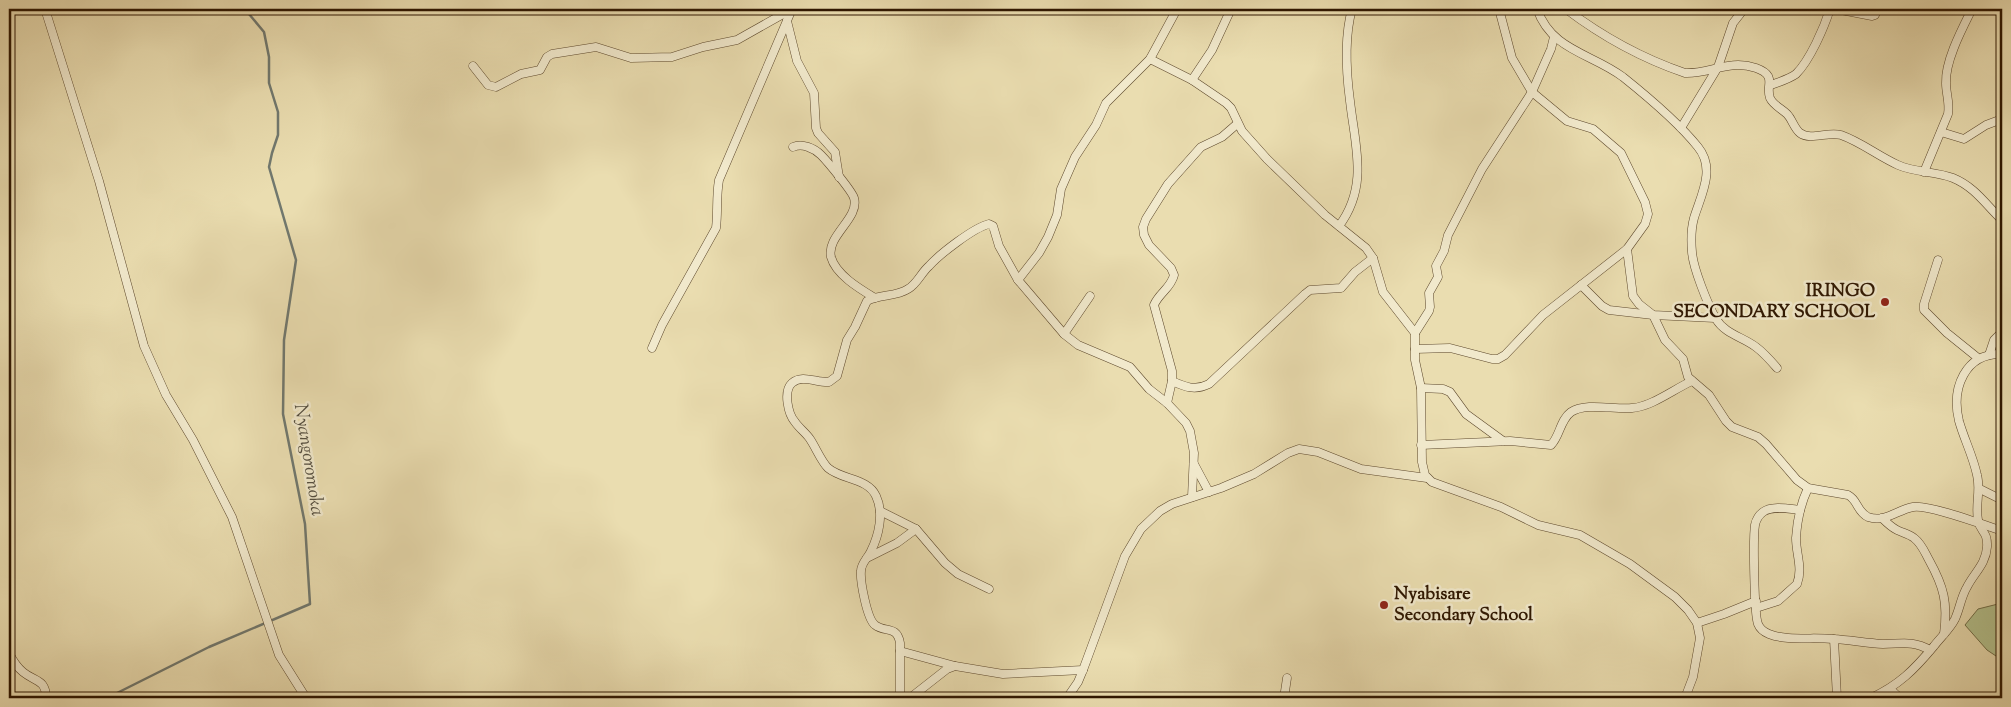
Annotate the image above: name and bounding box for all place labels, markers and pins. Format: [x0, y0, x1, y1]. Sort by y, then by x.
place label: IRINGO SECONDARY SCHOOL [1673, 279, 1875, 326]
marker: IRINGO SECONDARY SCHOOL [1879, 296, 1891, 308]
place label: Nyabisare Secondary School [1394, 582, 1534, 629]
marker: Nyabisare Secondary School [1378, 599, 1390, 611]

